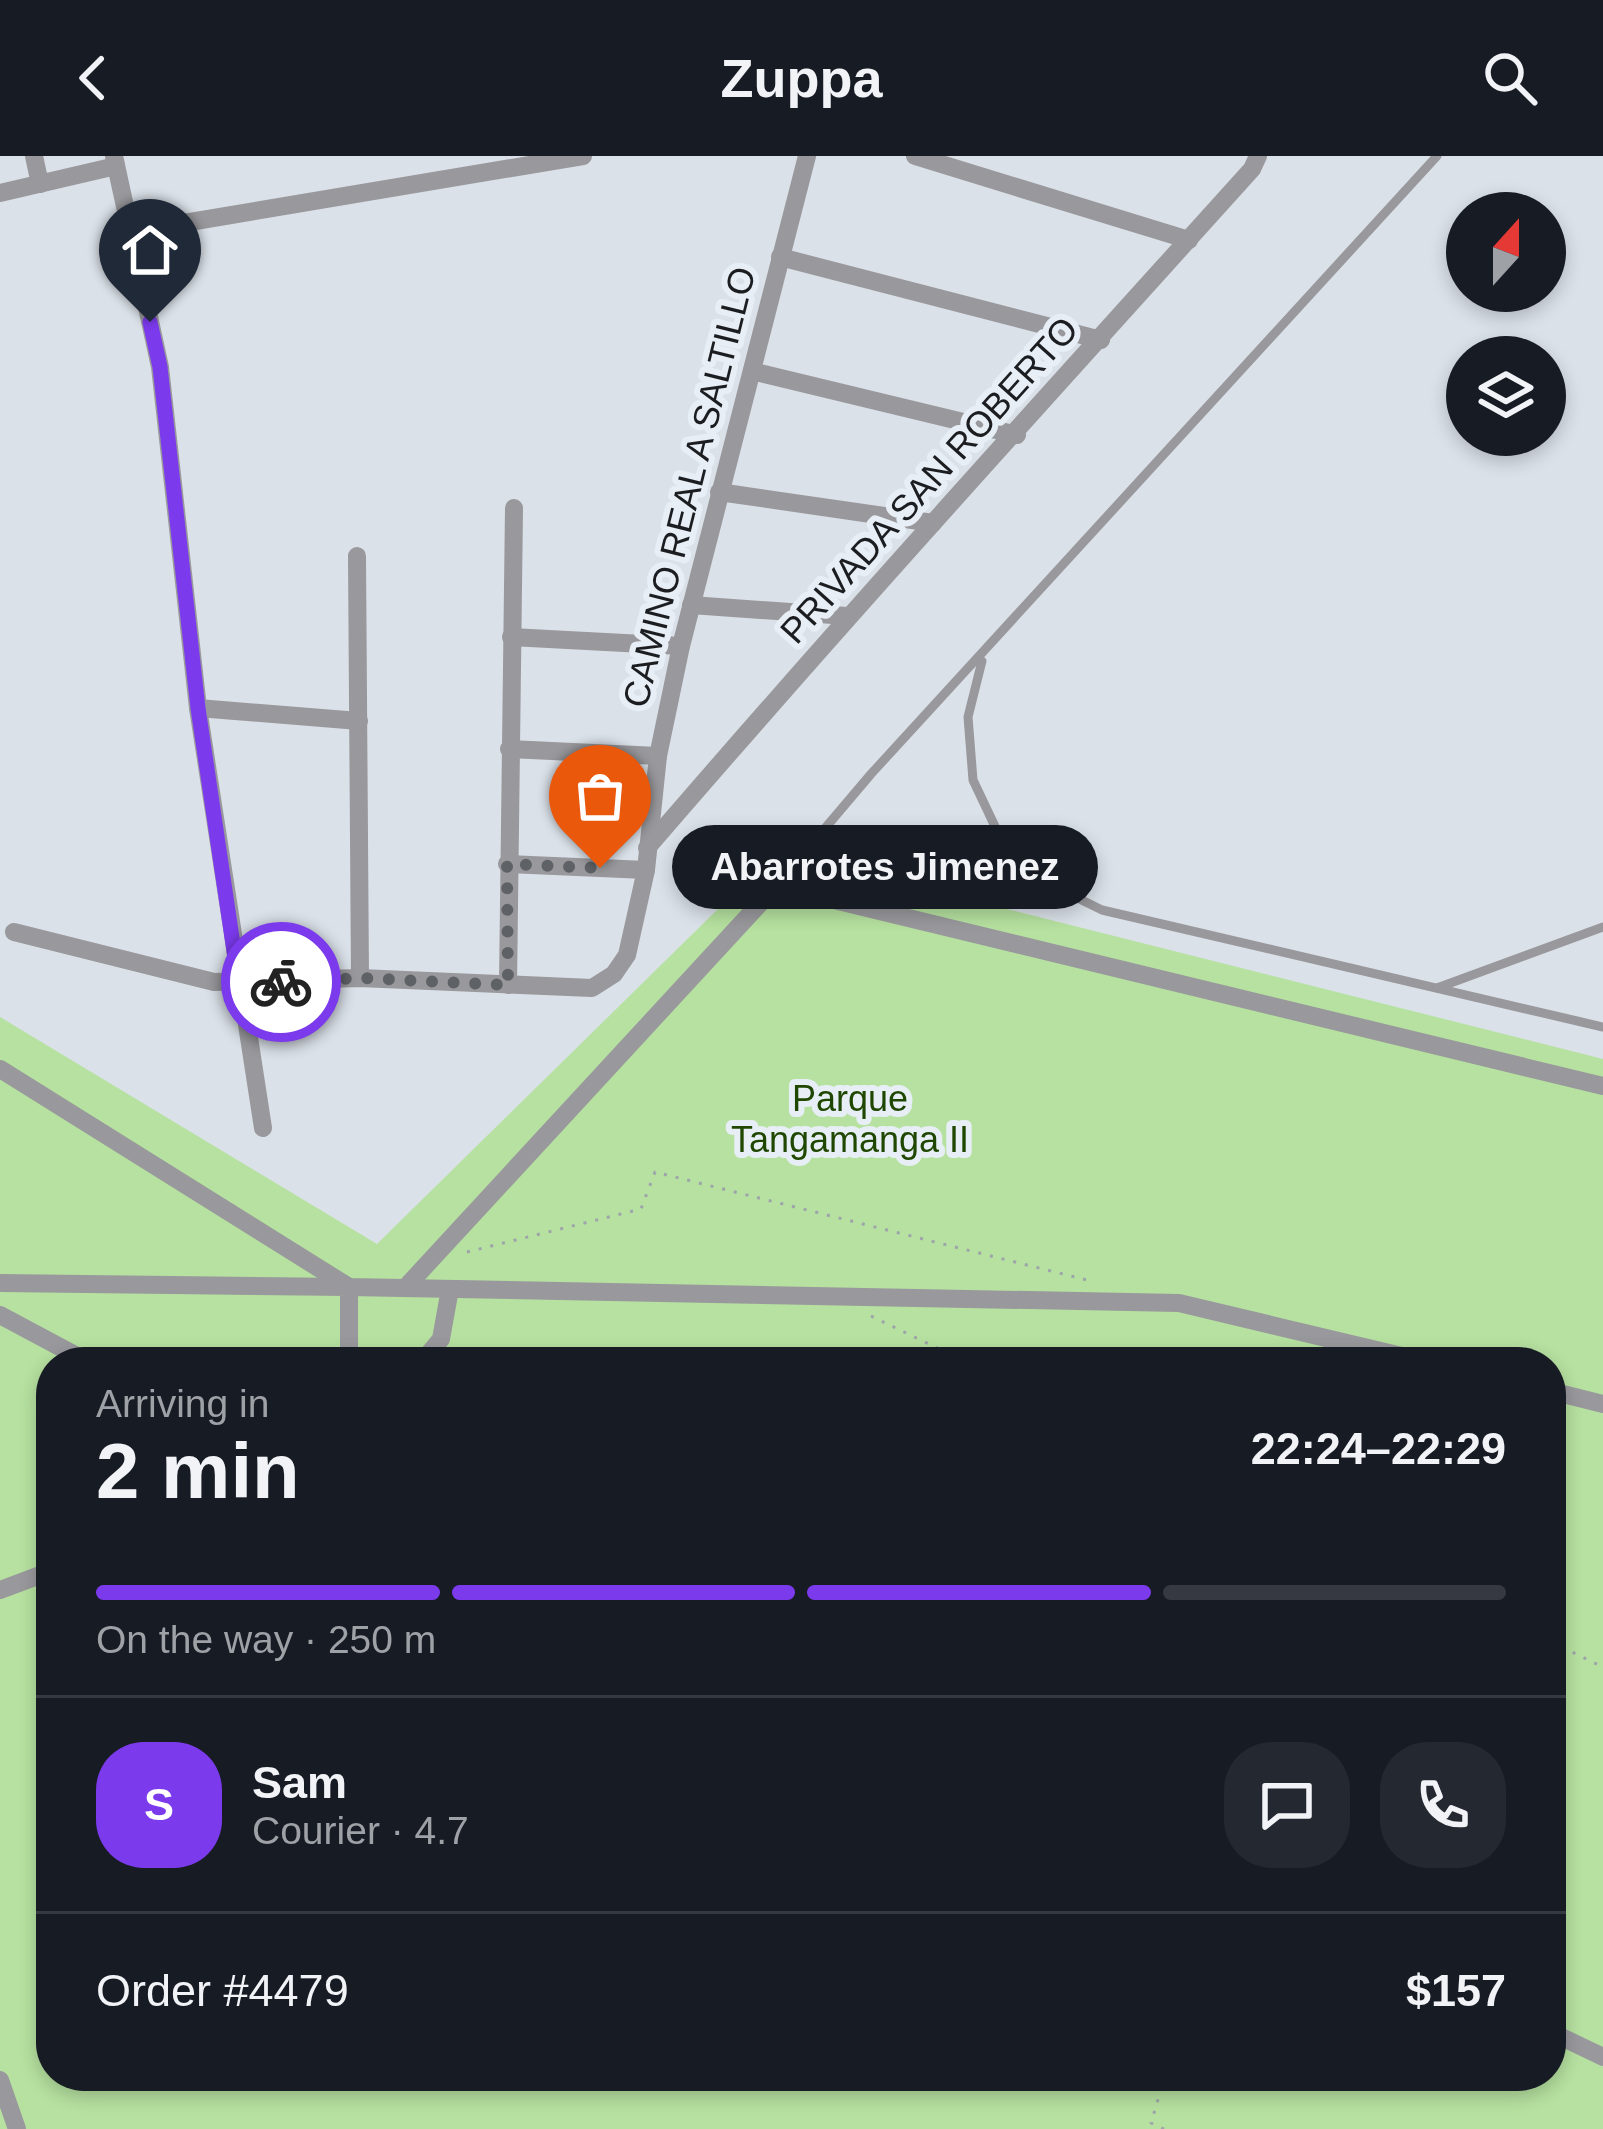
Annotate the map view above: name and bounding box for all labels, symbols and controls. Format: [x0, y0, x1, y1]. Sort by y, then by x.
icon: back [60, 45, 126, 111]
icon: search [1477, 45, 1543, 111]
text: Zuppa [721, 48, 882, 108]
north arrow [1446, 192, 1566, 312]
map controls [1446, 192, 1566, 456]
pin [99, 199, 201, 322]
icon: home [117, 217, 183, 283]
street label: CAMINO REAL A SALTILLO [614, 263, 764, 711]
street label: PRIVADA SAN ROBERTO [772, 309, 1086, 651]
button: layers [1446, 336, 1566, 456]
pin [549, 745, 651, 868]
icon: bag [567, 763, 633, 829]
callout: Abarrotes Jimenez [672, 826, 1098, 910]
text: Abarrotes Jimenez [711, 845, 1059, 888]
courier [221, 922, 341, 1042]
icon: bike [248, 949, 314, 1015]
park label: Parque Tangamanga II [731, 1078, 969, 1160]
text: Arriving in [96, 1382, 269, 1425]
text: 22:24–22:29 [1251, 1423, 1506, 1474]
text: 2 min [96, 1427, 300, 1515]
text: On the way · 250 m [96, 1618, 436, 1661]
button: chat [1224, 1742, 1350, 1868]
button: phone [1380, 1742, 1506, 1868]
text: Sam [252, 1757, 347, 1808]
text: S [144, 1779, 174, 1830]
text: Courier · 4.7 [252, 1809, 469, 1852]
text: Order #4479 [96, 1965, 349, 2016]
text: $157 [1406, 1965, 1506, 2016]

